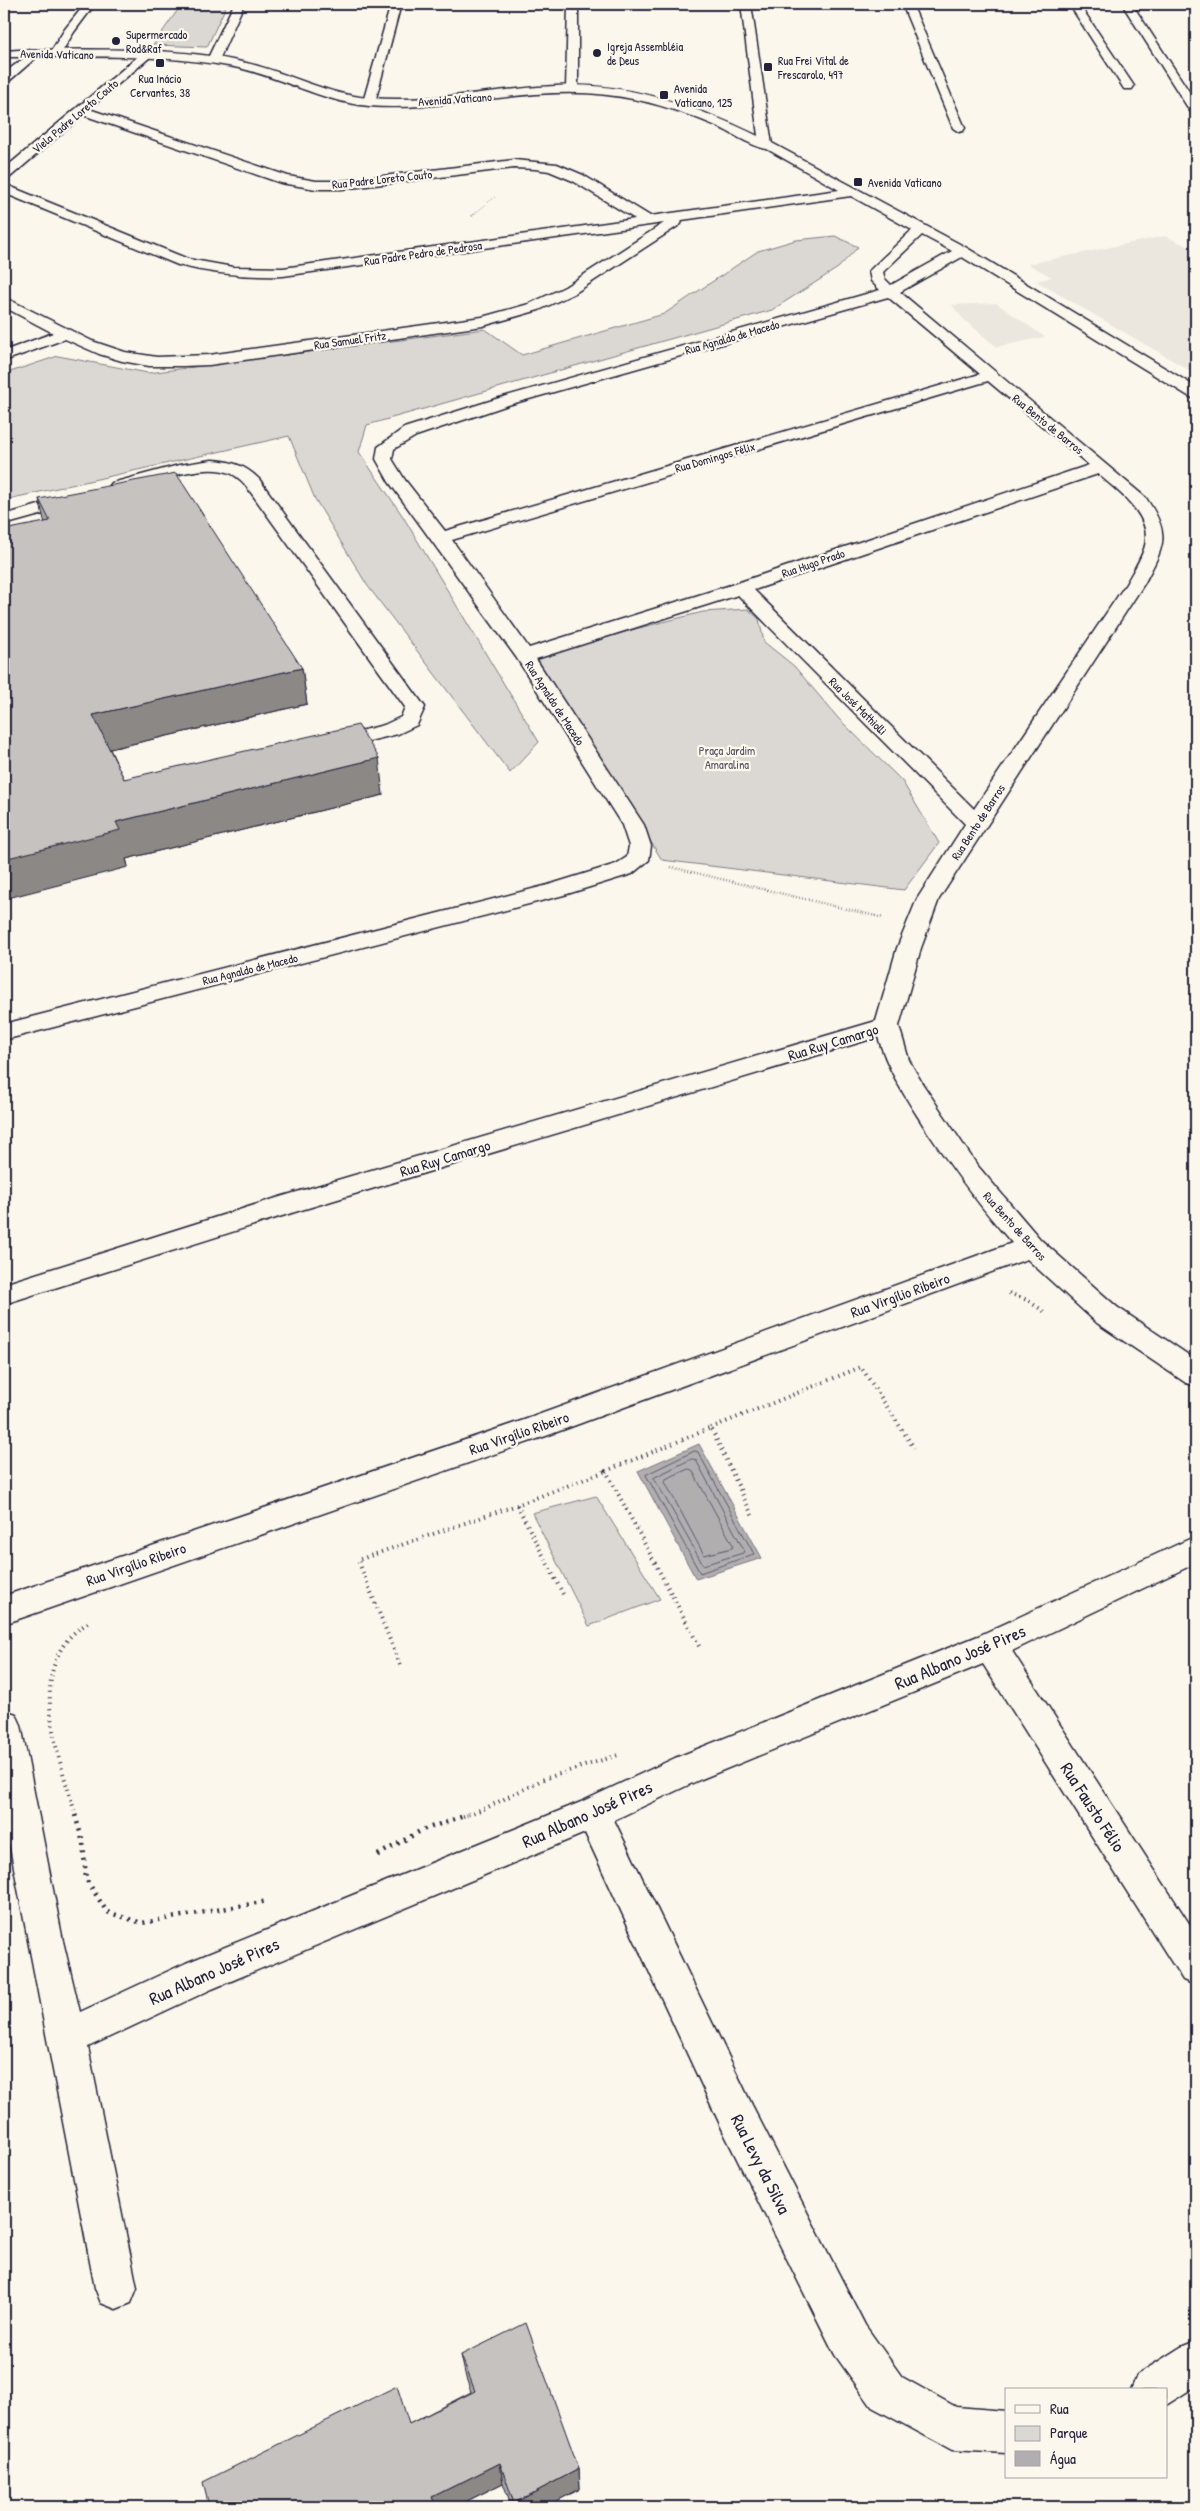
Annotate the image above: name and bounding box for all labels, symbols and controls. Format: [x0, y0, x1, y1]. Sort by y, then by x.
place label: Supermercado Rod&Raf [126, 26, 187, 57]
marker: Supermercado Rod&Raf [110, 35, 122, 47]
place label: Igreja Assembléia de Deus [607, 38, 683, 69]
street label: Avenida Vaticano [20, 45, 94, 63]
marker: Igreja Assembléia de Deus [591, 47, 603, 59]
place label: Rua Frei Vital de Frescarolo, 497 [777, 52, 849, 83]
marker: Rua Inácio Cervantes, 38 [154, 57, 166, 69]
marker: Rua Frei Vital de Frescarolo, 497 [762, 61, 774, 73]
place label: Rua Inácio Cervantes, 38 [130, 70, 190, 101]
street label: Viela Padre Loreto Couto [28, 75, 122, 157]
place label: Avenida Vaticano, 125 [674, 80, 732, 111]
street label: Avenida Vaticano [418, 88, 492, 110]
marker: Avenida Vaticano, 125 [658, 89, 670, 101]
street label: Rua Padre Loreto Couto [331, 165, 433, 193]
place label: Avenida Vaticano [868, 174, 942, 191]
marker: Avenida Vaticano [852, 176, 864, 188]
street label: Rua Padre Pedro de Pedrosa [363, 236, 483, 270]
street label: Rua Agnaldo de Macedo [683, 315, 781, 359]
street label: Rua Samuel Fritz [313, 327, 387, 353]
street label: Rua Bento de Barros [1009, 390, 1088, 458]
street label: Rua Domingos Félix [673, 437, 757, 477]
street label: Rua Hugo Prado [779, 544, 847, 582]
street label: Rua Agnaldo de Macedo [521, 657, 589, 749]
street label: Rua José Mathiolli [825, 673, 891, 739]
park label: Praça Jardim Amaralina [699, 742, 755, 773]
street label: Rua Bento de Barros [947, 780, 1009, 863]
street label: Rua Agnaldo de Macedo [201, 949, 300, 989]
street label: Rua Ruy Camargo [785, 1018, 881, 1066]
street label: Rua Ruy Camargo [397, 1134, 493, 1182]
street label: Rua Bento de Barros [979, 1188, 1051, 1264]
street label: Rua Virgílio Ribeiro [848, 1267, 952, 1323]
street label: Rua Virgílio Ribeiro [466, 1406, 572, 1460]
street label: Rua Virgílio Ribeiro [83, 1537, 189, 1591]
street label: Rua Albano José Pires [891, 1618, 1029, 1696]
street label: Rua Fausto Félio [1055, 1757, 1131, 1857]
street label: Rua Albano José Pires [518, 1774, 656, 1854]
street label: Rua Albano José Pires [145, 1931, 283, 2011]
street label: Rua Levy da Silva [725, 2110, 797, 2218]
legend [1005, 2388, 1168, 2478]
text: Rua [1050, 2398, 1069, 2419]
text: Parque [1050, 2422, 1088, 2443]
text: Água [1050, 2448, 1076, 2469]

